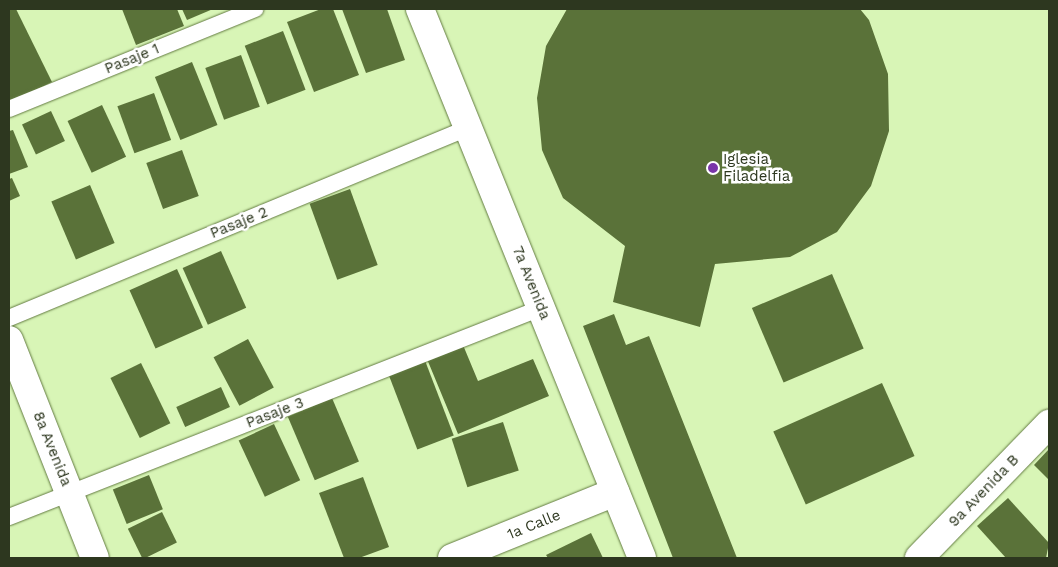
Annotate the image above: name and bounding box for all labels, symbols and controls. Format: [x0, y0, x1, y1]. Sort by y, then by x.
street label: Pasaje 1 [102, 40, 162, 78]
place label: Iglesia Filadelfia [723, 150, 790, 185]
marker: Iglesia Filadelfia [707, 162, 719, 174]
street label: Pasaje 2 [208, 203, 270, 243]
street label: 7a Avenida [508, 243, 554, 323]
street label: Pasaje 3 [244, 394, 306, 432]
street label: 8a Avenida [29, 409, 75, 489]
street label: 9a Avenida B [945, 451, 1023, 531]
street label: 1a Calle [505, 506, 563, 544]

